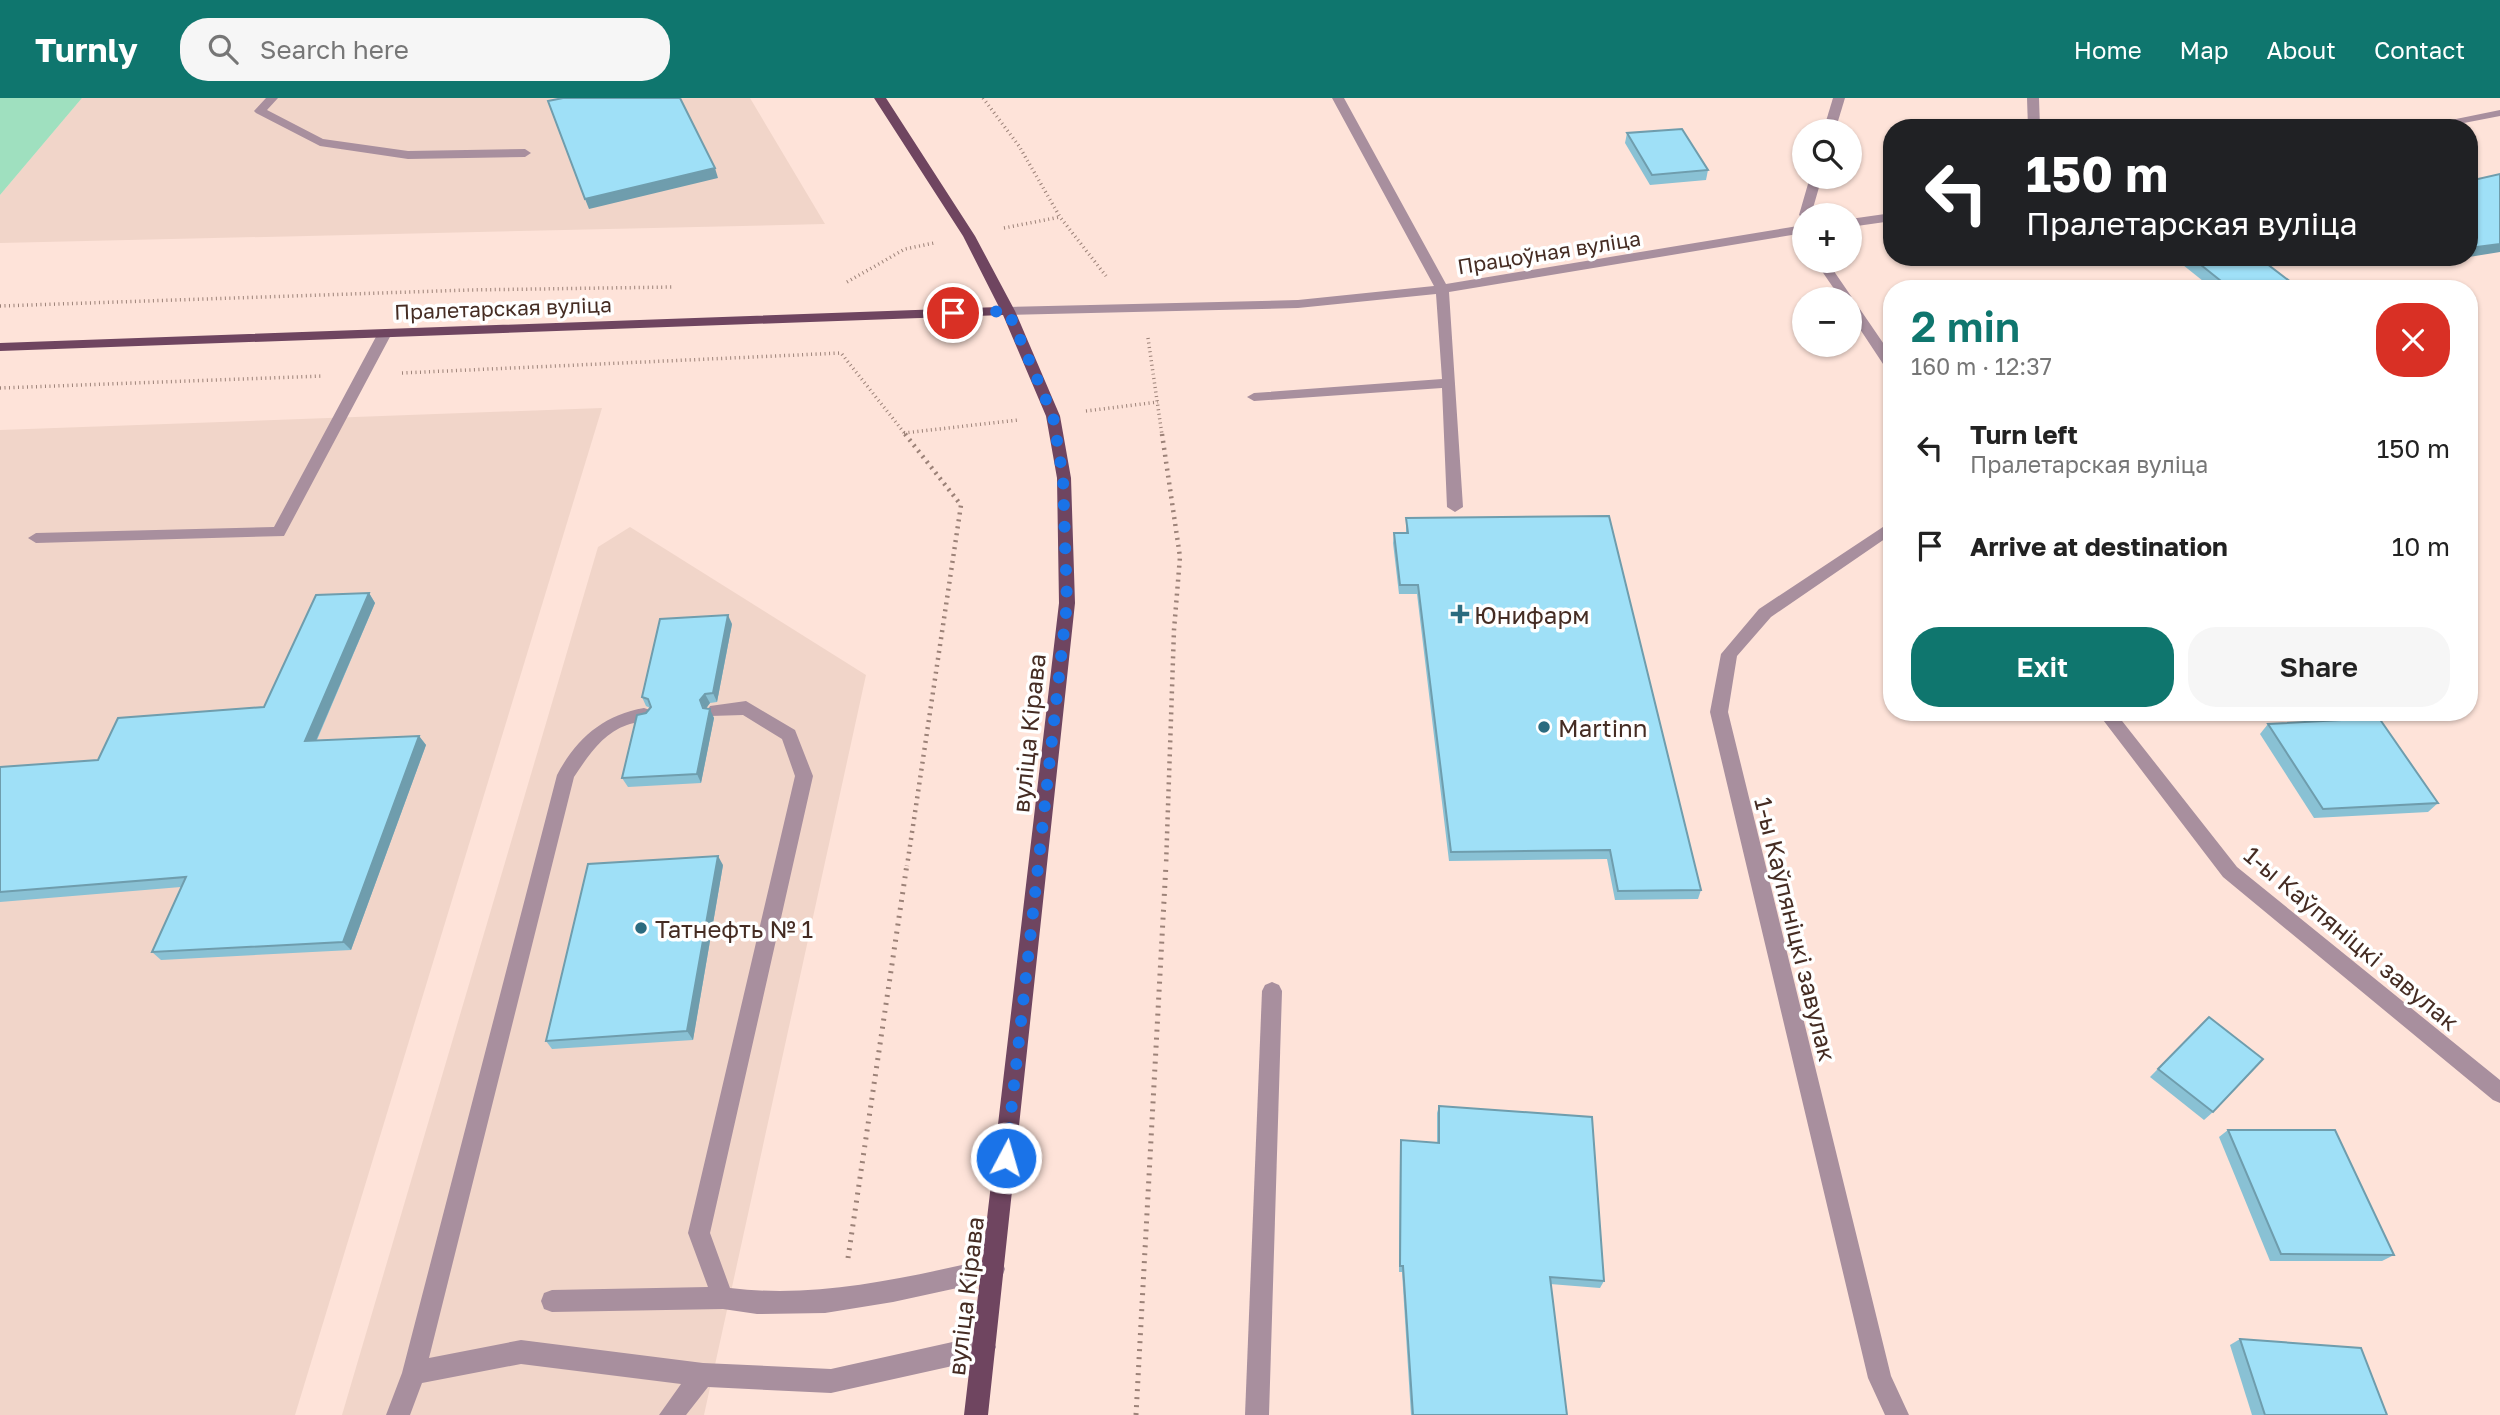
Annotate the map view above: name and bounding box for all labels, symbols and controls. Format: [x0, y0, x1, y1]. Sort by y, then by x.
search box [180, 18, 670, 81]
text: Turnly [35, 30, 138, 69]
icon: search [204, 30, 242, 68]
text: Search here [260, 34, 409, 65]
text: Home [2074, 35, 2142, 64]
text: Map [2180, 35, 2229, 64]
text: About [2267, 35, 2336, 64]
text: Contact [2374, 35, 2465, 64]
map controls [1792, 119, 1862, 357]
button: search [1792, 119, 1862, 189]
text: 150 m [2026, 144, 2168, 203]
icon: left [1911, 147, 2002, 238]
button: + [1792, 203, 1862, 273]
text: Пралетарская вуліца [2026, 204, 2358, 242]
street label: Працоўная вуліца [1456, 225, 1642, 279]
pin [923, 283, 983, 343]
button: − [1792, 287, 1862, 357]
street label: Пралетарская вуліца [394, 291, 612, 325]
icon: arrive [934, 294, 972, 332]
text: 2 min [1911, 301, 2020, 351]
button: close [2376, 303, 2450, 377]
text: 160 m · 12:37 [1911, 352, 2052, 380]
text: Turn left [1970, 419, 2078, 450]
icon: left [1911, 429, 1949, 467]
text: 150 m [2377, 433, 2450, 464]
text: Пралетарская вуліца [1970, 450, 2208, 478]
icon: arrive [1911, 527, 1949, 565]
text: Arrive at destination [1970, 531, 2228, 562]
text: 10 m [2392, 531, 2450, 562]
place label: Юнифарм [1474, 600, 1589, 629]
marker: Юнифарм [1452, 606, 1468, 622]
button: Exit [1911, 627, 2174, 707]
button: Share [2188, 627, 2450, 707]
street label: вуліца Кірава [1005, 652, 1051, 814]
place label: Martinn [1558, 713, 1648, 742]
marker: Martinn [1536, 719, 1552, 735]
street label: 1-ы Каўпяніцкі завулак [1749, 794, 1843, 1064]
street label: 1-ы Каўпяніцкі завулак [2239, 840, 2465, 1036]
place label: Татнефть № 1 [655, 914, 813, 943]
marker: Татнефть № 1 [633, 920, 649, 936]
position arrow [969, 1121, 1043, 1195]
street label: вуліца Кірава [941, 1215, 989, 1377]

